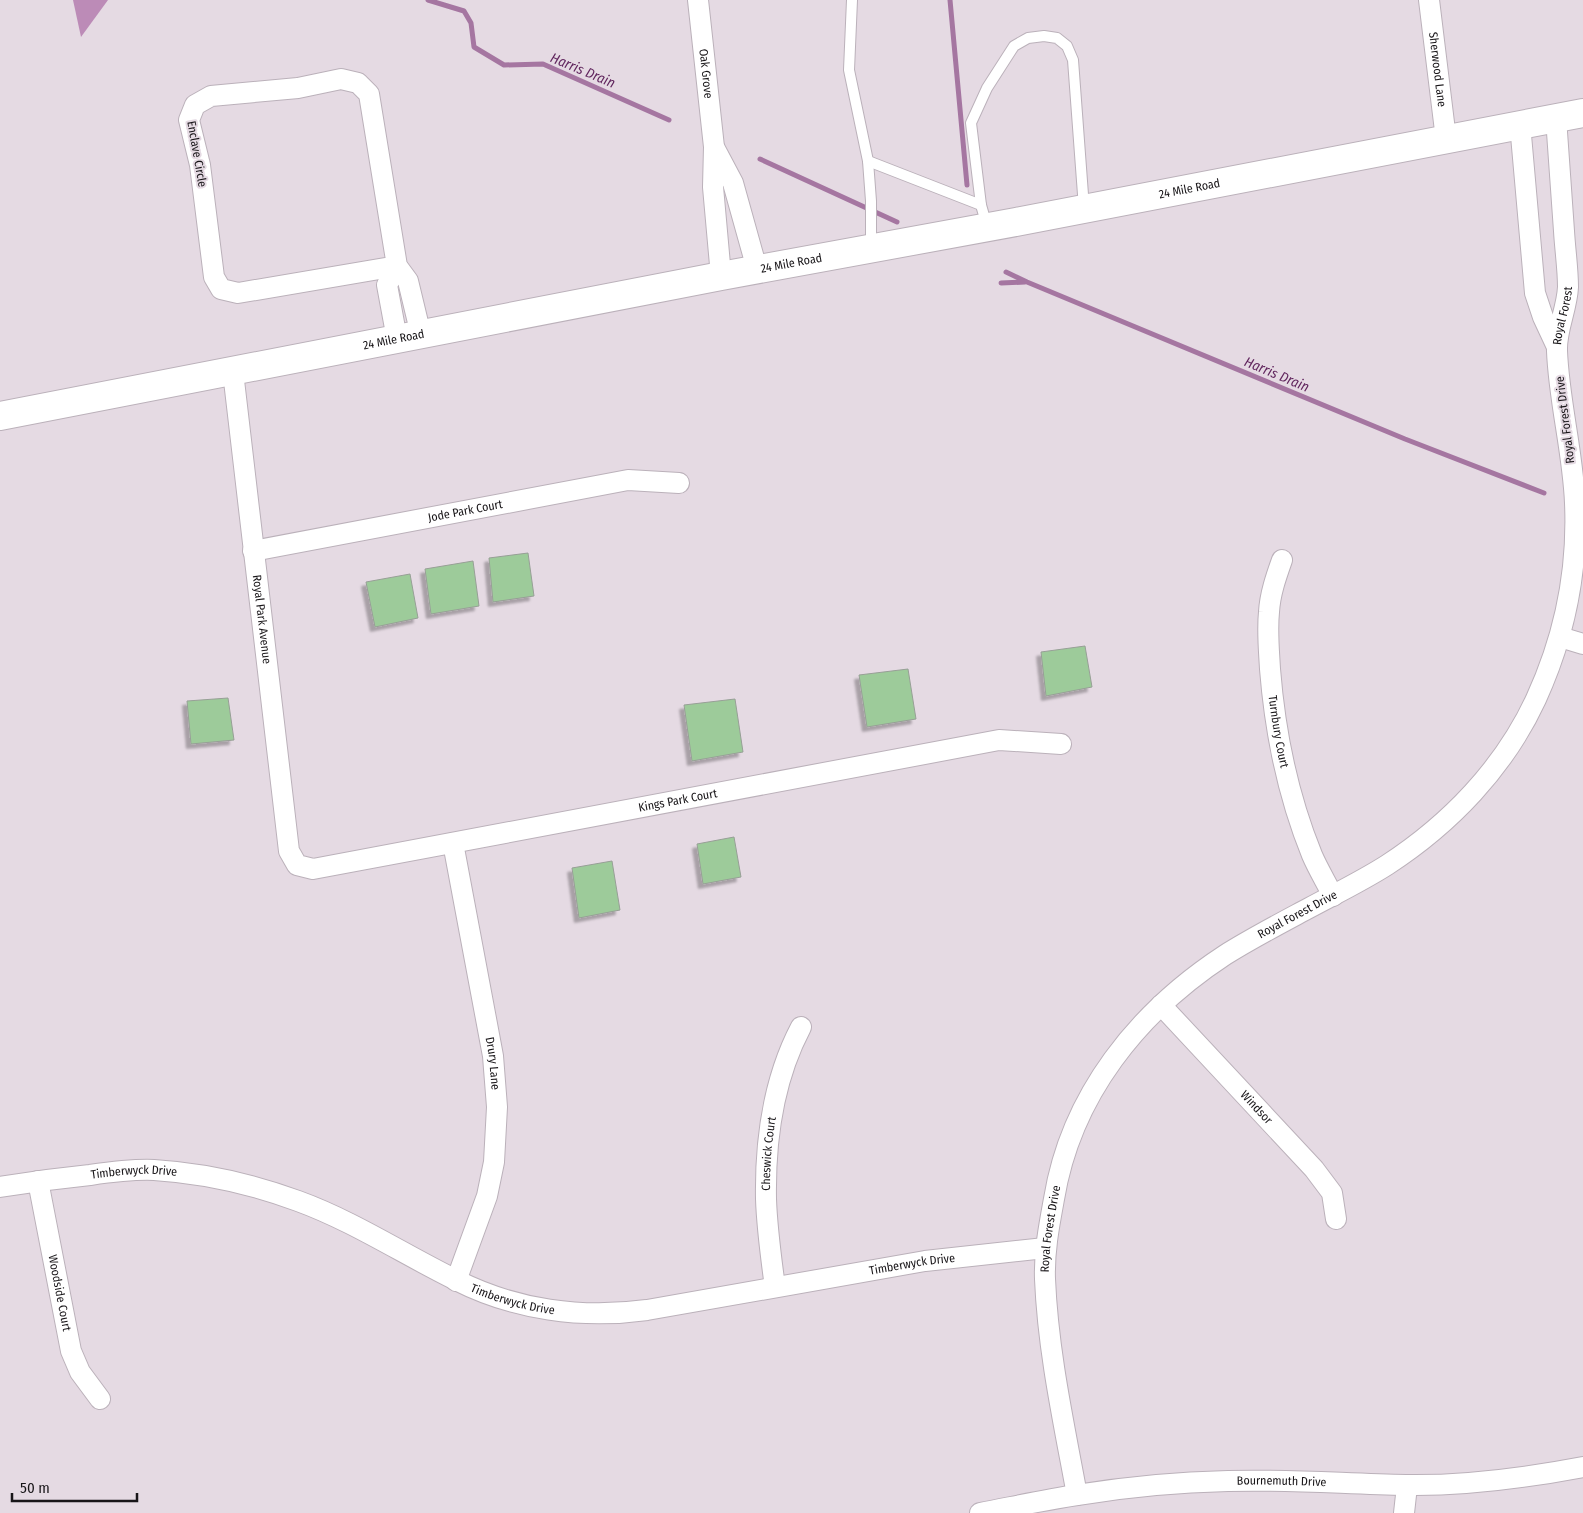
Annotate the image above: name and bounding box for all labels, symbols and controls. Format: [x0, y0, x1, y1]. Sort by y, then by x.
street label: Sherwood Lane [1426, 31, 1449, 108]
street label: Oak Grove [696, 48, 716, 99]
water label: Harris Drain [548, 49, 618, 92]
street label: Enclave Circle [184, 120, 210, 188]
street label: 24 Mile Road [1158, 176, 1221, 201]
street label: 24 Mile Road [760, 251, 823, 276]
street label: Royal Forest [1550, 286, 1575, 346]
street label: 24 Mile Road [362, 327, 425, 352]
water label: Harris Drain [1242, 353, 1312, 396]
street label: Royal Forest Drive [1553, 376, 1577, 464]
street label: Jode Park Court [427, 497, 504, 525]
street label: Royal Park Avenue [250, 574, 274, 665]
street label: Turnbury Court [1266, 694, 1292, 769]
street label: Kings Park Court [637, 786, 718, 815]
street label: Royal Forest Drive [1255, 887, 1339, 941]
street label: Drury Lane [483, 1036, 503, 1090]
street label: Windsor [1238, 1088, 1276, 1128]
street label: Cheswick Court [759, 1115, 779, 1191]
street label: Timberwyck Drive [90, 1163, 178, 1182]
street label: Royal Forest Drive [1038, 1184, 1063, 1273]
street label: Timberwyck Drive [868, 1251, 956, 1278]
street label: Woodside Court [45, 1253, 74, 1333]
street label: Timberwyck Drive [469, 1281, 556, 1317]
scale bar [12, 1470, 138, 1502]
street label: Bournemuth Drive [1237, 1474, 1327, 1489]
text: 50 m [20, 1479, 50, 1497]

